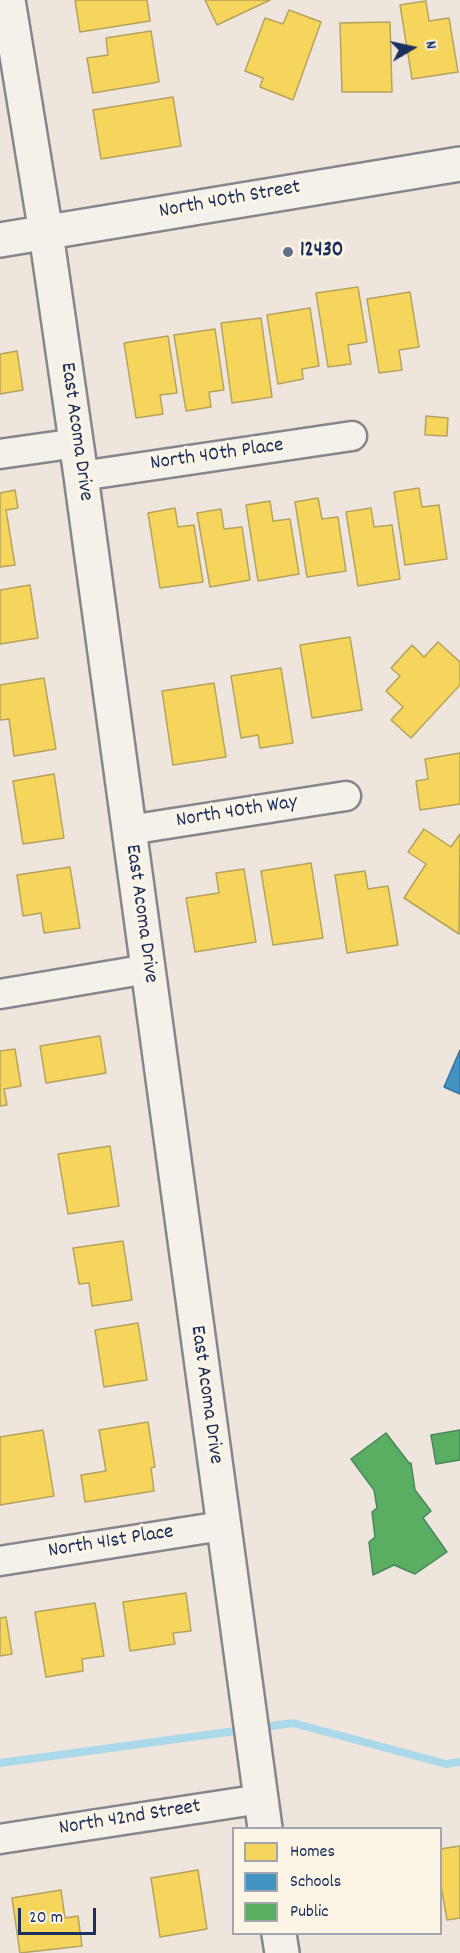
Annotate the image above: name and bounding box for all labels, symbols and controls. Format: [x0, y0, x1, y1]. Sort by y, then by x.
north arrow [382, 18, 442, 78]
text: N [418, 39, 442, 51]
street label: North 40th Street [157, 176, 303, 226]
place label: 12430 [300, 239, 343, 265]
marker: 12430 [281, 245, 295, 259]
street label: East Acoma Drive [53, 361, 97, 503]
street label: North 40th Place [149, 434, 285, 478]
street label: North 40th Way [175, 791, 299, 835]
street label: East Acoma Drive [118, 843, 162, 985]
street label: East Acoma Drive [183, 1324, 227, 1466]
street label: North 41st Place [47, 1521, 175, 1565]
street label: North 42nd Street [57, 1795, 203, 1843]
legend [232, 1827, 442, 1935]
text: Homes [290, 1840, 335, 1865]
text: Schools [290, 1870, 341, 1895]
scale bar [21, 1896, 99, 1934]
text: Public [290, 1900, 329, 1925]
text: 20 m [29, 1906, 63, 1931]

